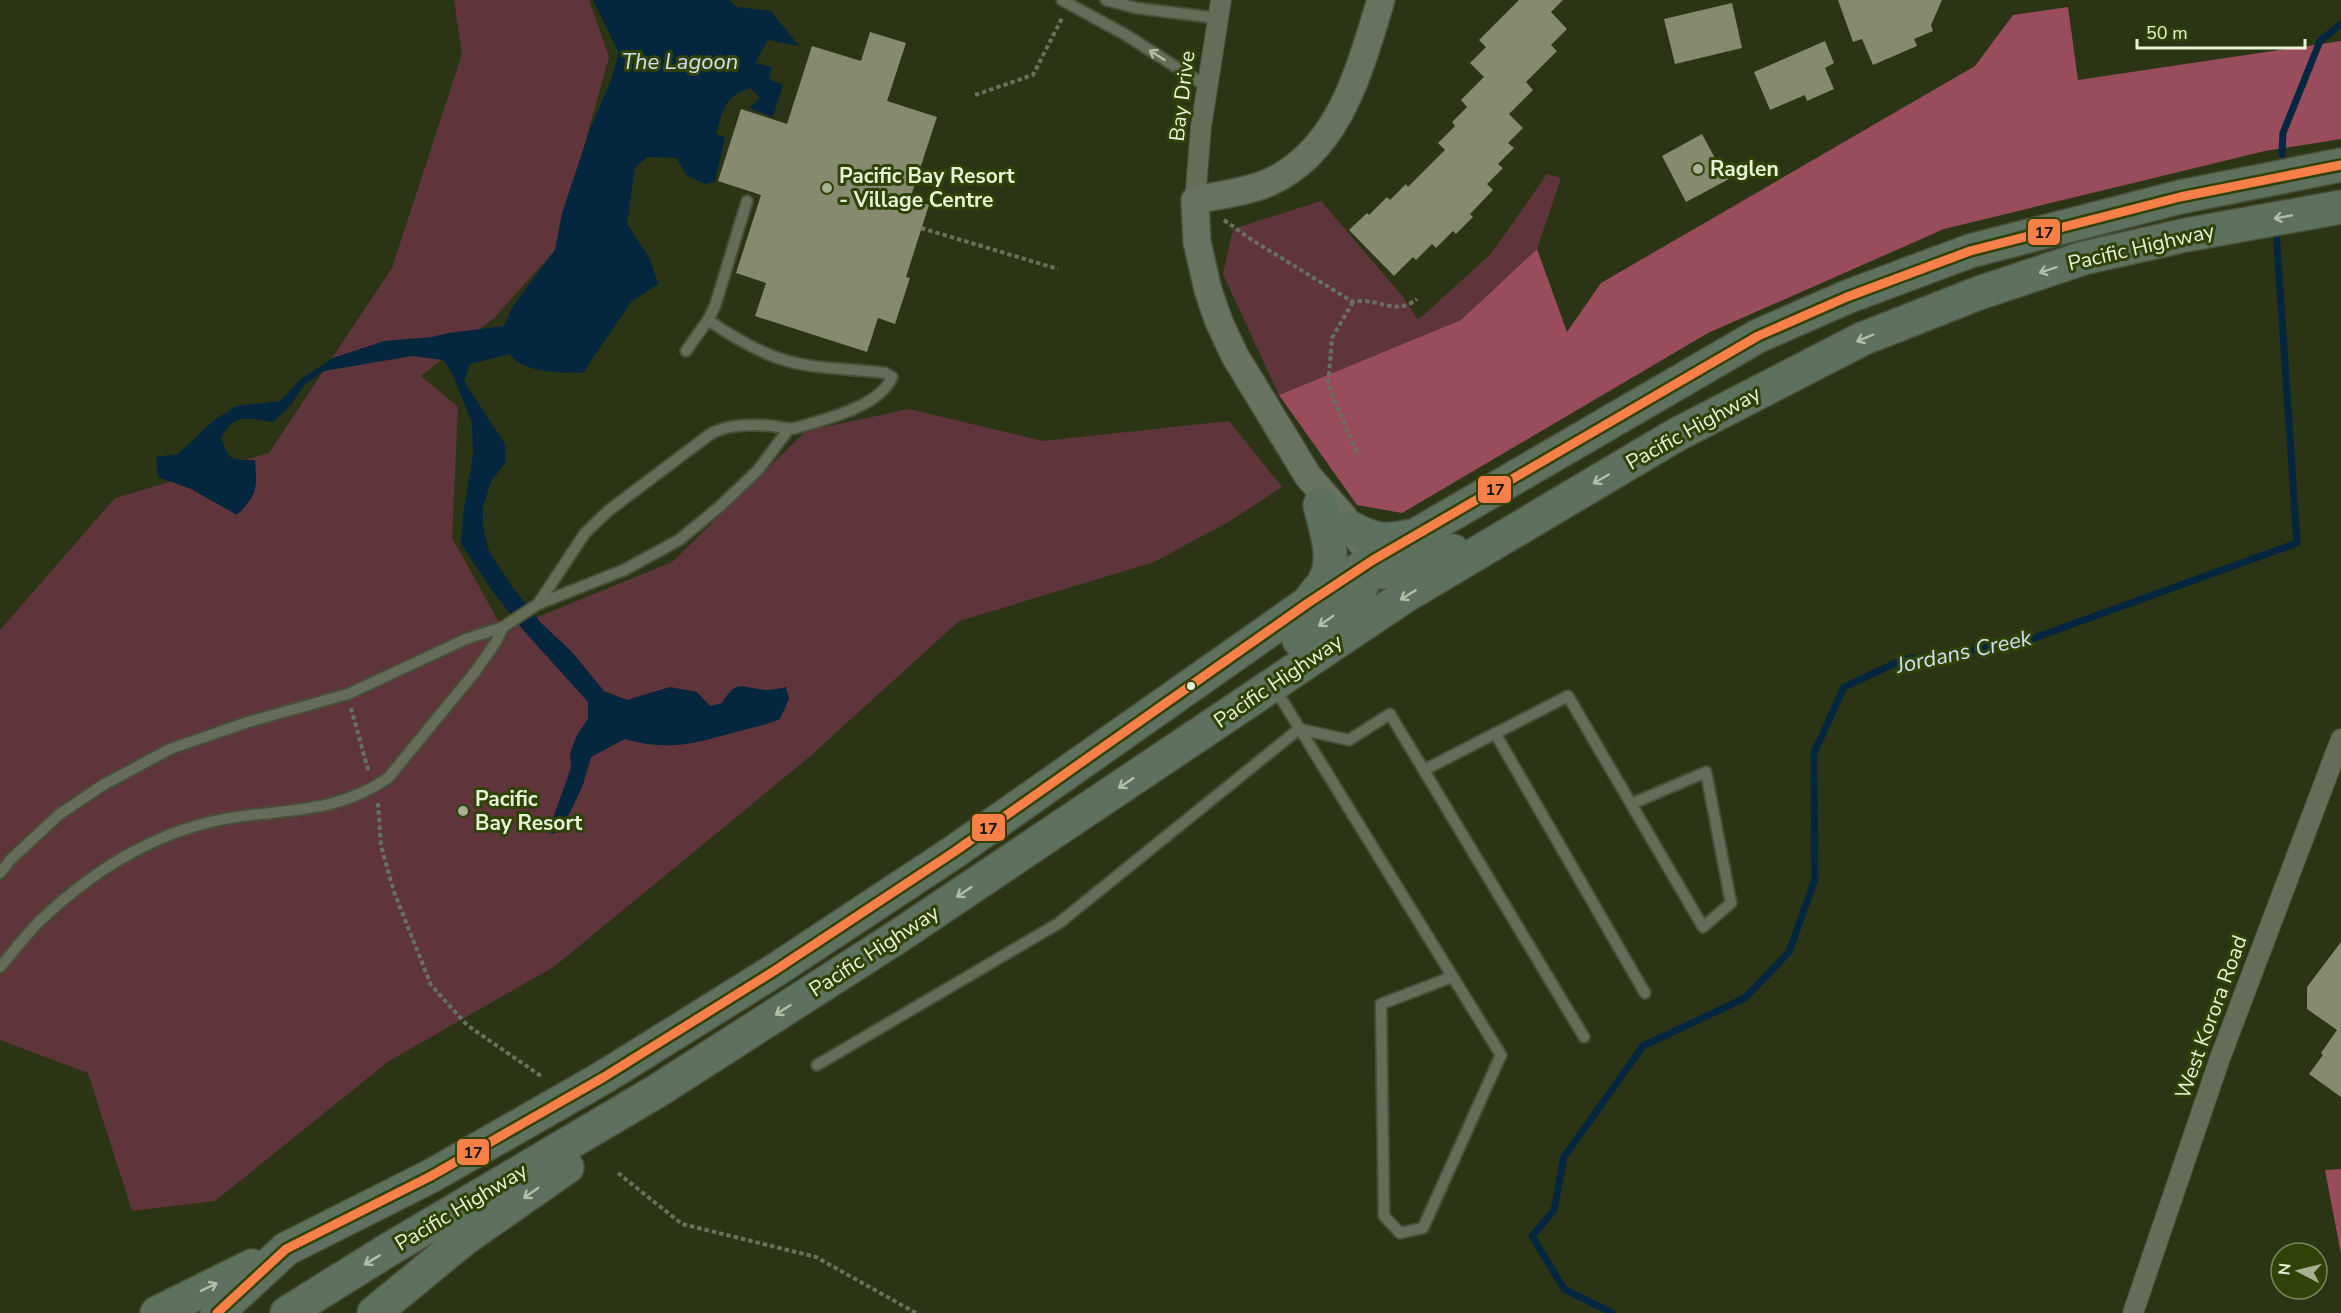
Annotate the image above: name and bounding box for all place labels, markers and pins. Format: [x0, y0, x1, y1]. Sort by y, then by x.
place label: Raglen [1710, 155, 1779, 183]
place label: Pacific Bay Resort - Village Centre [839, 162, 1016, 214]
marker: Raglen [1691, 162, 1705, 176]
marker: Pacific Bay Resort - Village Centre [820, 181, 834, 195]
unlabelled marker [1185, 680, 1197, 692]
place label: Pacific Bay Resort [475, 785, 583, 837]
marker: Pacific Bay Resort [456, 804, 470, 818]

